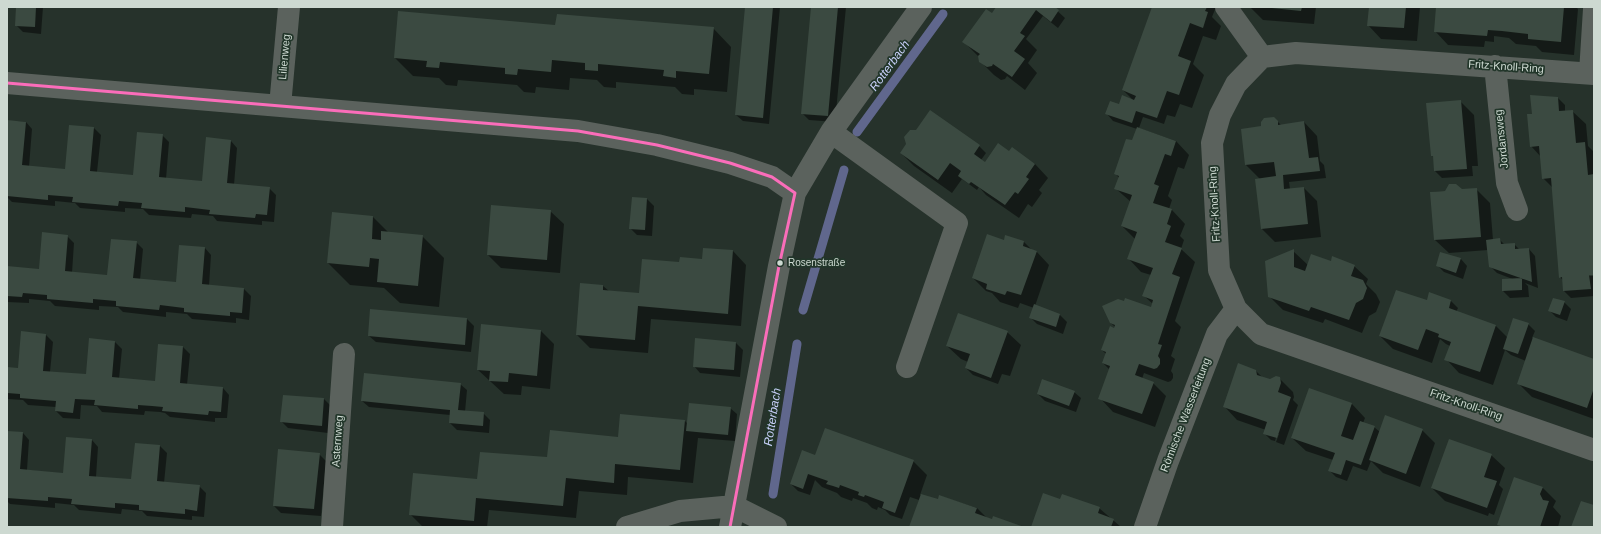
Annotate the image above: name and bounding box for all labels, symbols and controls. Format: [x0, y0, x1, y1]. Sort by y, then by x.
street label: Lilienweg [276, 34, 294, 80]
water label: Rotterbach [867, 38, 913, 94]
street label: Fritz-Knoll-Ring [1468, 58, 1544, 76]
street label: Jordansweg [1492, 109, 1512, 169]
street label: Fritz-Knoll-Ring [1206, 166, 1224, 242]
place label: Rosenstraße [788, 257, 845, 269]
marker: Rosenstraße [775, 258, 785, 268]
street label: Römische Wasserleitung [1158, 356, 1214, 474]
street label: Fritz-Knoll-Ring [1428, 386, 1504, 424]
water label: Rotterbach [761, 387, 785, 447]
street label: Asternweg [330, 415, 346, 467]

